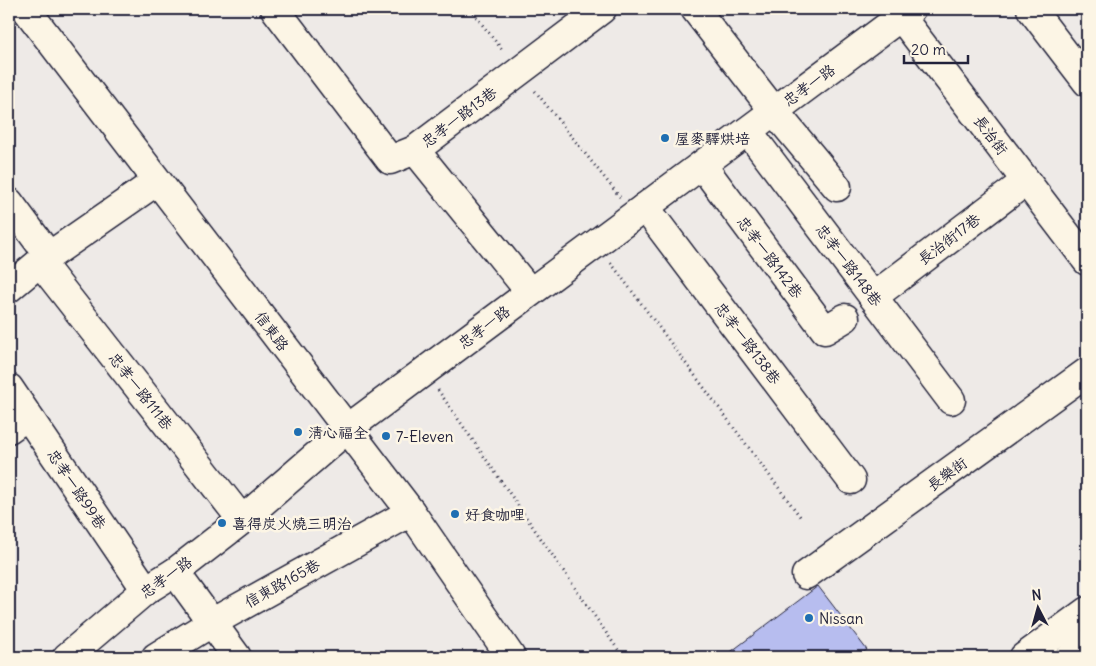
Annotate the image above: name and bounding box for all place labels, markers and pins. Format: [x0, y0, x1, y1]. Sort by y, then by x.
place label: 屋麥驛烘培 [675, 129, 750, 148]
marker: 屋麥驛烘培 [659, 132, 671, 144]
place label: 清心福全 [308, 423, 368, 442]
marker: 清心福全 [292, 426, 304, 438]
place label: 7-Eleven [396, 427, 454, 446]
marker: 7-Eleven [380, 430, 392, 442]
place label: 好食咖哩 [465, 505, 525, 524]
marker: 好食咖哩 [449, 508, 461, 520]
place label: 喜得炭火燒三明治 [232, 514, 352, 533]
marker: 喜得炭火燒三明治 [216, 517, 228, 529]
place label: Nissan [819, 609, 864, 628]
marker: Nissan [803, 612, 815, 624]

